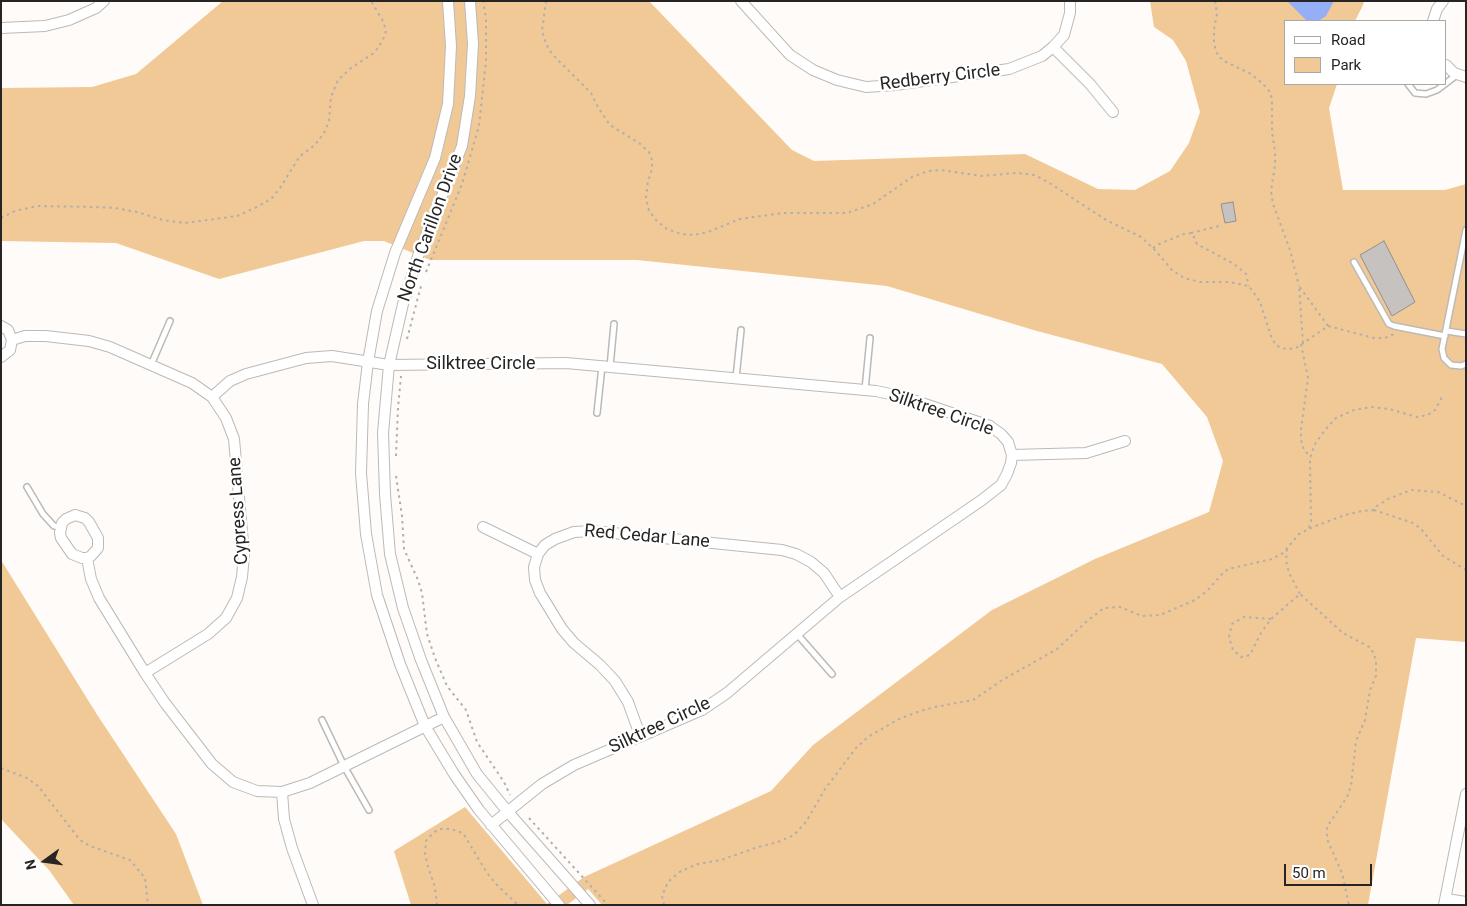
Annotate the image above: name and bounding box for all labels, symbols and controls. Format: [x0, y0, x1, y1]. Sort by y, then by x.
legend [1284, 20, 1447, 85]
text: Road [1331, 31, 1365, 49]
text: Park [1331, 56, 1361, 74]
street label: Redberry Circle [879, 60, 1001, 96]
street label: North Carillon Drive [394, 151, 468, 305]
street label: Silktree Circle [426, 353, 536, 375]
street label: Silktree Circle [886, 385, 996, 441]
street label: Cypress Lane [224, 456, 254, 566]
street label: Red Cedar Lane [583, 521, 711, 553]
street label: Silktree Circle [606, 693, 714, 759]
north arrow [20, 836, 70, 886]
scale bar [1287, 854, 1374, 886]
text: N [21, 858, 39, 871]
text: 50 m [1292, 864, 1326, 882]

